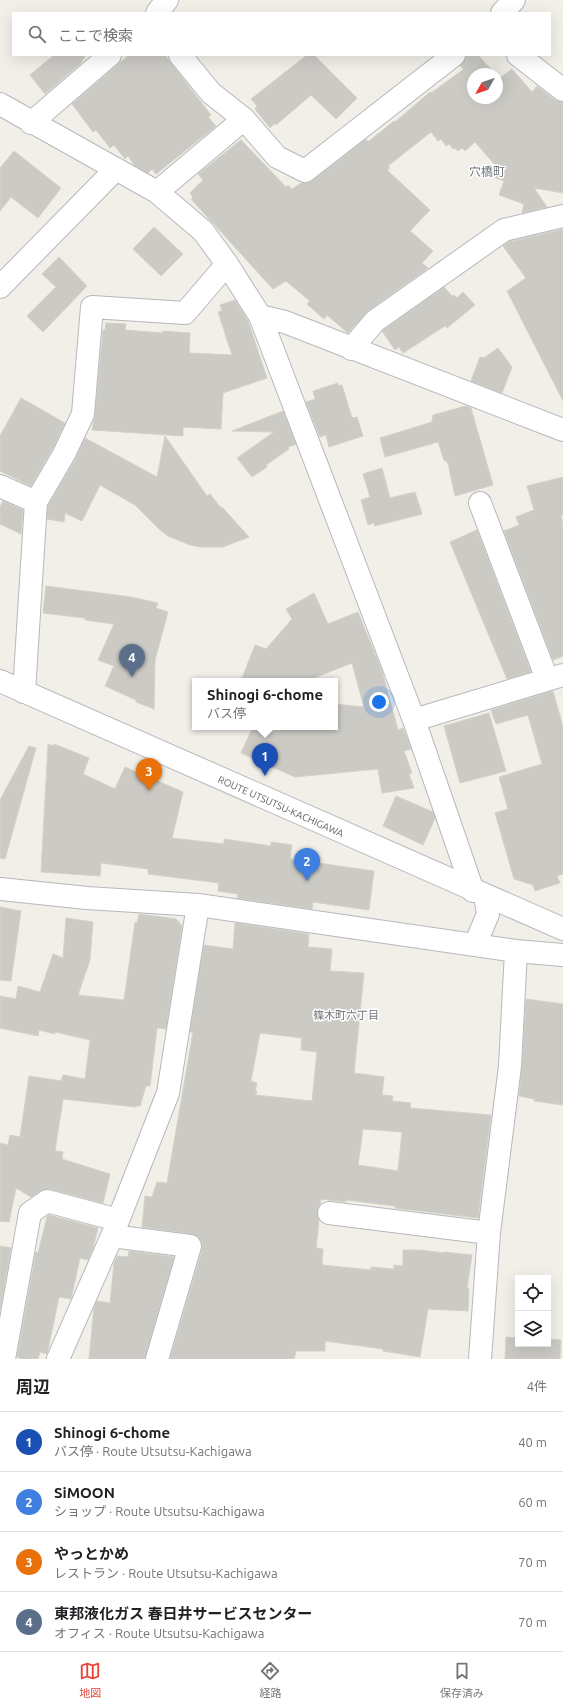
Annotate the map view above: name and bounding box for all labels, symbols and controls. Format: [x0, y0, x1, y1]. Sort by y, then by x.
search box [12, 12, 551, 56]
icon: search [26, 23, 48, 45]
text: ここで検索 [58, 27, 133, 44]
north arrow [467, 68, 503, 104]
district label: 穴橋町 [469, 165, 505, 178]
pin: 4 [119, 644, 145, 677]
popup [192, 678, 338, 730]
text: Shinogi 6-chome [207, 686, 323, 703]
your location [369, 692, 389, 712]
text: バス停 [207, 706, 246, 720]
pin: 1 [252, 743, 278, 776]
pin: 3 [136, 758, 162, 791]
street label: ROUTE UTSUTSU-KACHIGAWA [216, 774, 346, 839]
pin: 2 [294, 848, 320, 881]
district label: 篠木町六丁目 [313, 1009, 379, 1021]
map controls [515, 1275, 551, 1347]
button: locate [515, 1275, 551, 1311]
button: layers [515, 1311, 551, 1347]
text: 周辺 [16, 1377, 50, 1396]
text: 4件 [527, 1379, 547, 1393]
text: Shinogi 6-chome [54, 1424, 170, 1441]
text: 1 [25, 1435, 33, 1449]
text: 40 m [518, 1435, 547, 1449]
text: バス停 · Route Utsutsu-Kachigawa [54, 1444, 252, 1458]
text: SiMOON [54, 1484, 115, 1501]
text: 2 [25, 1495, 33, 1509]
text: 60 m [518, 1495, 547, 1509]
text: ショップ · Route Utsutsu-Kachigawa [54, 1504, 265, 1518]
text: やっとかめ [54, 1545, 129, 1562]
text: 3 [25, 1555, 33, 1569]
text: 70 m [518, 1555, 547, 1569]
text: レストラン · Route Utsutsu-Kachigawa [54, 1566, 278, 1580]
text: 東邦液化ガス 春日井サービスセンター [54, 1605, 313, 1622]
text: 4 [25, 1615, 33, 1629]
text: 70 m [518, 1615, 547, 1629]
text: オフィス · Route Utsutsu-Kachigawa [54, 1626, 264, 1640]
tab: 地図 [79, 1660, 101, 1700]
tab: 経路 [259, 1660, 281, 1700]
tab: 保存済み [440, 1660, 484, 1700]

